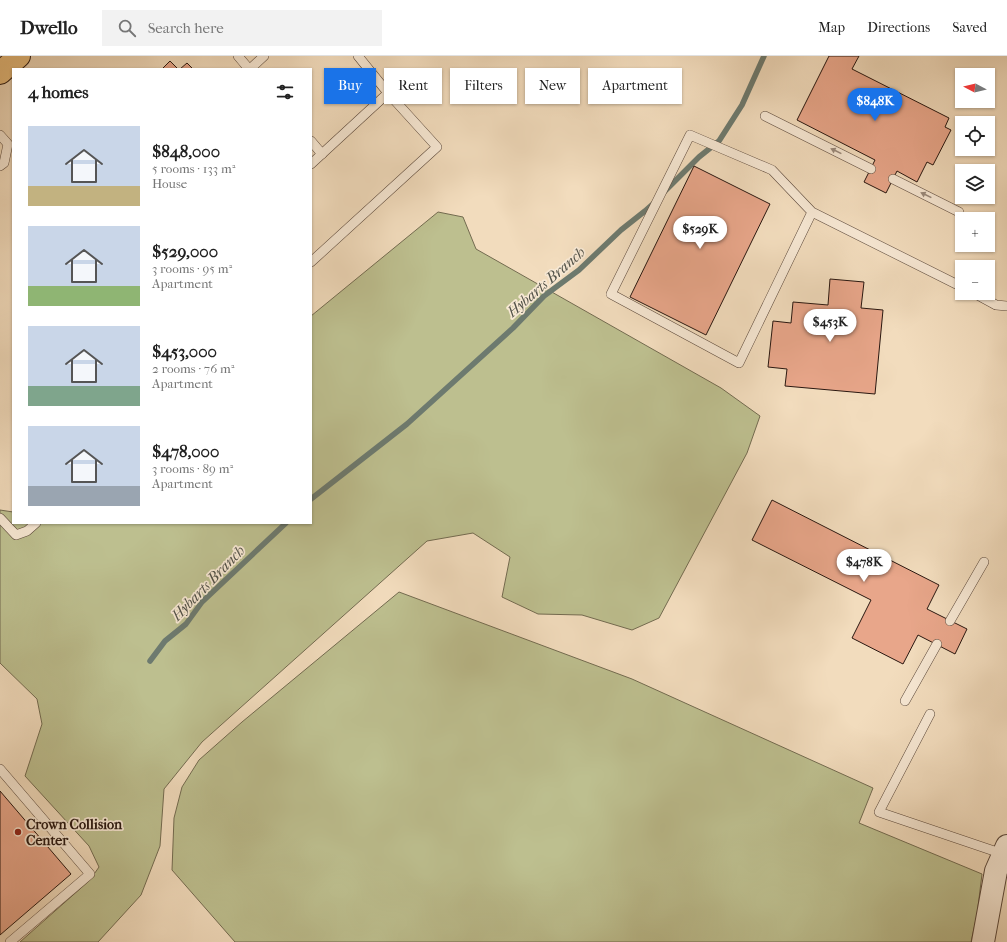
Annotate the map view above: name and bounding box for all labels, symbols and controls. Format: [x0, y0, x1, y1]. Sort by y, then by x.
search box [102, 10, 382, 46]
text: Dwello [20, 17, 78, 39]
icon: search [116, 17, 138, 39]
text: Search here [148, 19, 224, 37]
text: Map [818, 19, 845, 36]
text: Directions [867, 19, 930, 36]
text: Saved [952, 19, 987, 36]
chip: Buy [324, 68, 376, 104]
chip: Rent [384, 68, 442, 104]
chip: Filters [450, 68, 517, 104]
chip: New [525, 68, 580, 104]
chip: Apartment [588, 68, 682, 104]
north arrow [955, 68, 995, 108]
map controls [955, 68, 995, 300]
icon: filters [274, 81, 296, 103]
text: 4 homes [28, 82, 88, 102]
pin: $848K [847, 88, 903, 122]
text: $848K [856, 93, 894, 108]
button: locate [955, 116, 995, 156]
text: $848,000 [152, 141, 220, 161]
icon: home [60, 142, 108, 190]
one-way arrow [830, 148, 842, 154]
text: 5 rooms · 133 m² [152, 161, 235, 176]
button: layers [955, 164, 995, 204]
text: House [152, 176, 187, 191]
one-way arrow [920, 192, 932, 199]
button: + [955, 212, 995, 252]
pin: $529K [672, 216, 728, 250]
text: $529K [682, 221, 718, 236]
text: $529,000 [152, 241, 218, 261]
icon: home [60, 242, 108, 290]
water label: Hybarts Branch [502, 243, 589, 321]
button: − [955, 260, 995, 300]
text: 3 rooms · 95 m² [152, 261, 232, 276]
text: Apartment [152, 276, 213, 291]
pin: $453K [802, 309, 858, 343]
text: $453K [813, 314, 847, 329]
text: $453,000 [152, 341, 217, 361]
icon: home [60, 342, 108, 390]
text: 2 rooms · 76 m² [152, 361, 234, 376]
text: Apartment [152, 376, 213, 391]
text: $478,000 [152, 441, 219, 461]
icon: home [60, 442, 108, 490]
text: 3 rooms · 89 m² [152, 461, 233, 476]
text: Apartment [152, 476, 213, 491]
water label: Hybarts Branch [167, 541, 249, 625]
pin: $478K [836, 549, 892, 583]
text: $478K [846, 554, 882, 569]
place label: Crown Collision Center [26, 816, 123, 849]
marker: Crown Collision Center [13, 827, 23, 837]

